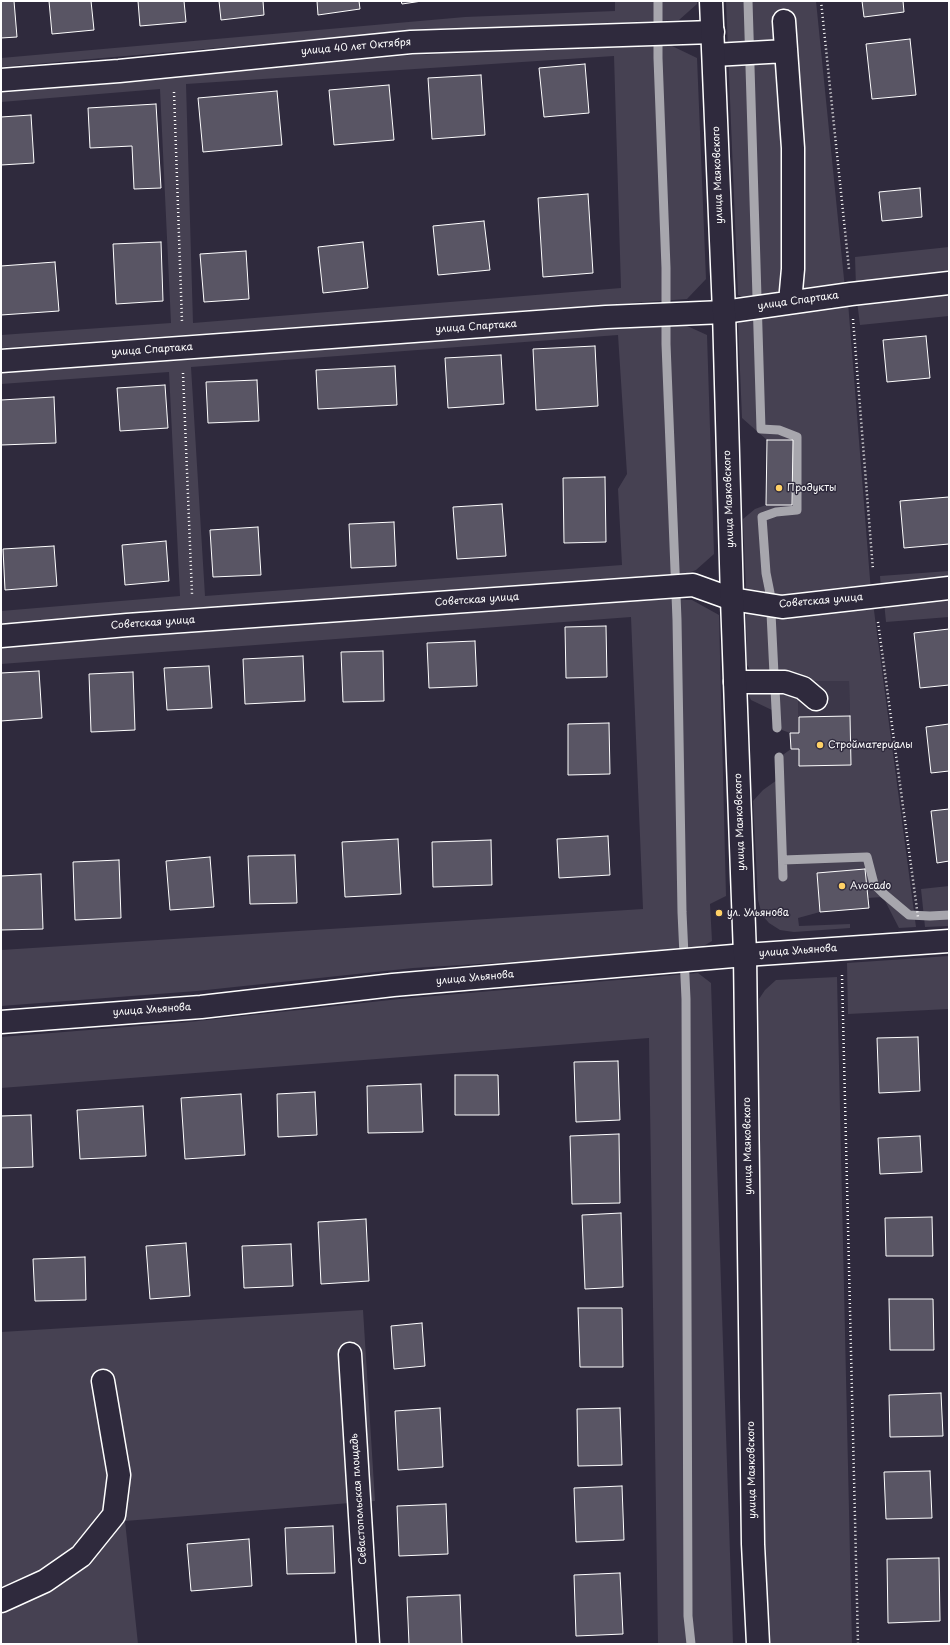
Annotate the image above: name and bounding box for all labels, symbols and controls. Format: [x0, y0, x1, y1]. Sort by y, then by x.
street label: улица 40 лет Октября [300, 36, 412, 58]
street label: улица Маяковского [710, 126, 726, 224]
street label: улица Спартака [757, 289, 839, 313]
street label: улица Спартака [435, 318, 517, 336]
street label: улица Спартака [111, 341, 193, 359]
street label: улица Маяковского [721, 450, 737, 548]
place label: Продукты [787, 482, 836, 494]
marker: Продукты [774, 483, 784, 493]
street label: Советская улица [434, 591, 520, 609]
street label: Советская улица [778, 591, 864, 611]
street label: Советская улица [110, 614, 196, 632]
place label: Стройматериалы [828, 739, 913, 751]
marker: Стройматериалы [815, 740, 825, 750]
street label: улица Маяковского [732, 773, 748, 871]
place label: Avocado [850, 880, 891, 892]
marker: Avocado [837, 881, 847, 891]
place label: ул. Ульянова [727, 907, 789, 919]
marker: ул. Ульянова [714, 908, 724, 918]
street label: улица Ульянова [758, 942, 838, 960]
street label: улица Ульянова [435, 969, 515, 987]
street label: улица Ульянова [112, 1001, 192, 1019]
street label: улица Маяковского [741, 1097, 755, 1195]
street label: улица Маяковского [745, 1421, 759, 1519]
street label: Севастопольская площадь [348, 1433, 370, 1565]

